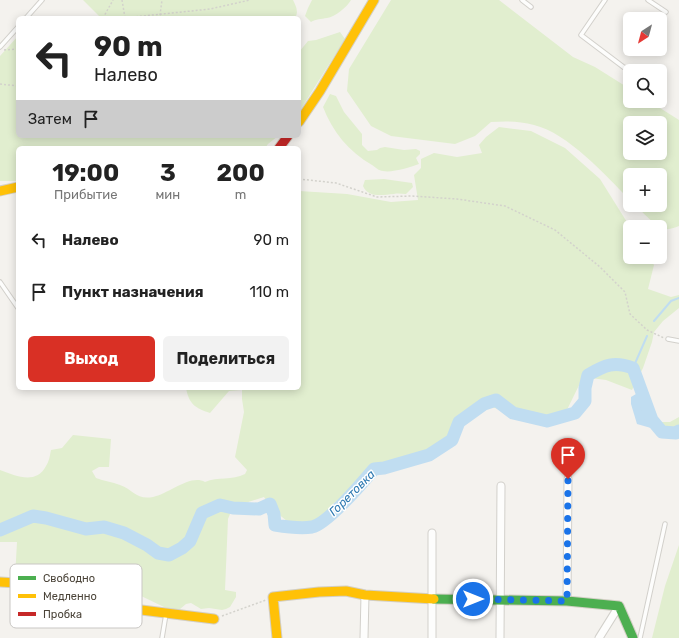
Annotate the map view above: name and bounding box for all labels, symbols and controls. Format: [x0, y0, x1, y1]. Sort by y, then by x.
north arrow [623, 12, 667, 56]
map controls [623, 12, 667, 264]
text: 90 m [94, 30, 163, 63]
icon: left [28, 32, 80, 84]
text: Налево [94, 64, 158, 86]
button: search [623, 64, 667, 108]
icon: arrive [80, 108, 102, 130]
text: Затем [28, 110, 72, 128]
button: layers [623, 116, 667, 160]
text: 19:00 [52, 159, 119, 187]
text: 3 [160, 159, 176, 187]
text: 200 [216, 159, 265, 187]
button: + [623, 168, 667, 212]
text: Прибытие [54, 187, 118, 202]
text: мин [156, 187, 180, 202]
text: m [235, 187, 246, 202]
button: − [623, 220, 667, 264]
icon: left [28, 229, 50, 251]
text: Налево [62, 231, 119, 249]
text: 90 m [254, 231, 289, 249]
icon: arrive [28, 281, 50, 303]
text: Пункт назначения [62, 283, 204, 301]
text: 110 m [250, 283, 289, 301]
button: Выход [28, 336, 155, 382]
button: Поделиться [163, 336, 289, 382]
pin [551, 438, 585, 479]
icon: arrive [557, 444, 579, 466]
water label: Горетовка [326, 467, 378, 519]
legend [10, 564, 142, 628]
text: Свободно [43, 572, 95, 585]
position arrow [452, 578, 494, 620]
text: Медленно [43, 590, 97, 603]
text: Пробка [43, 608, 82, 621]

